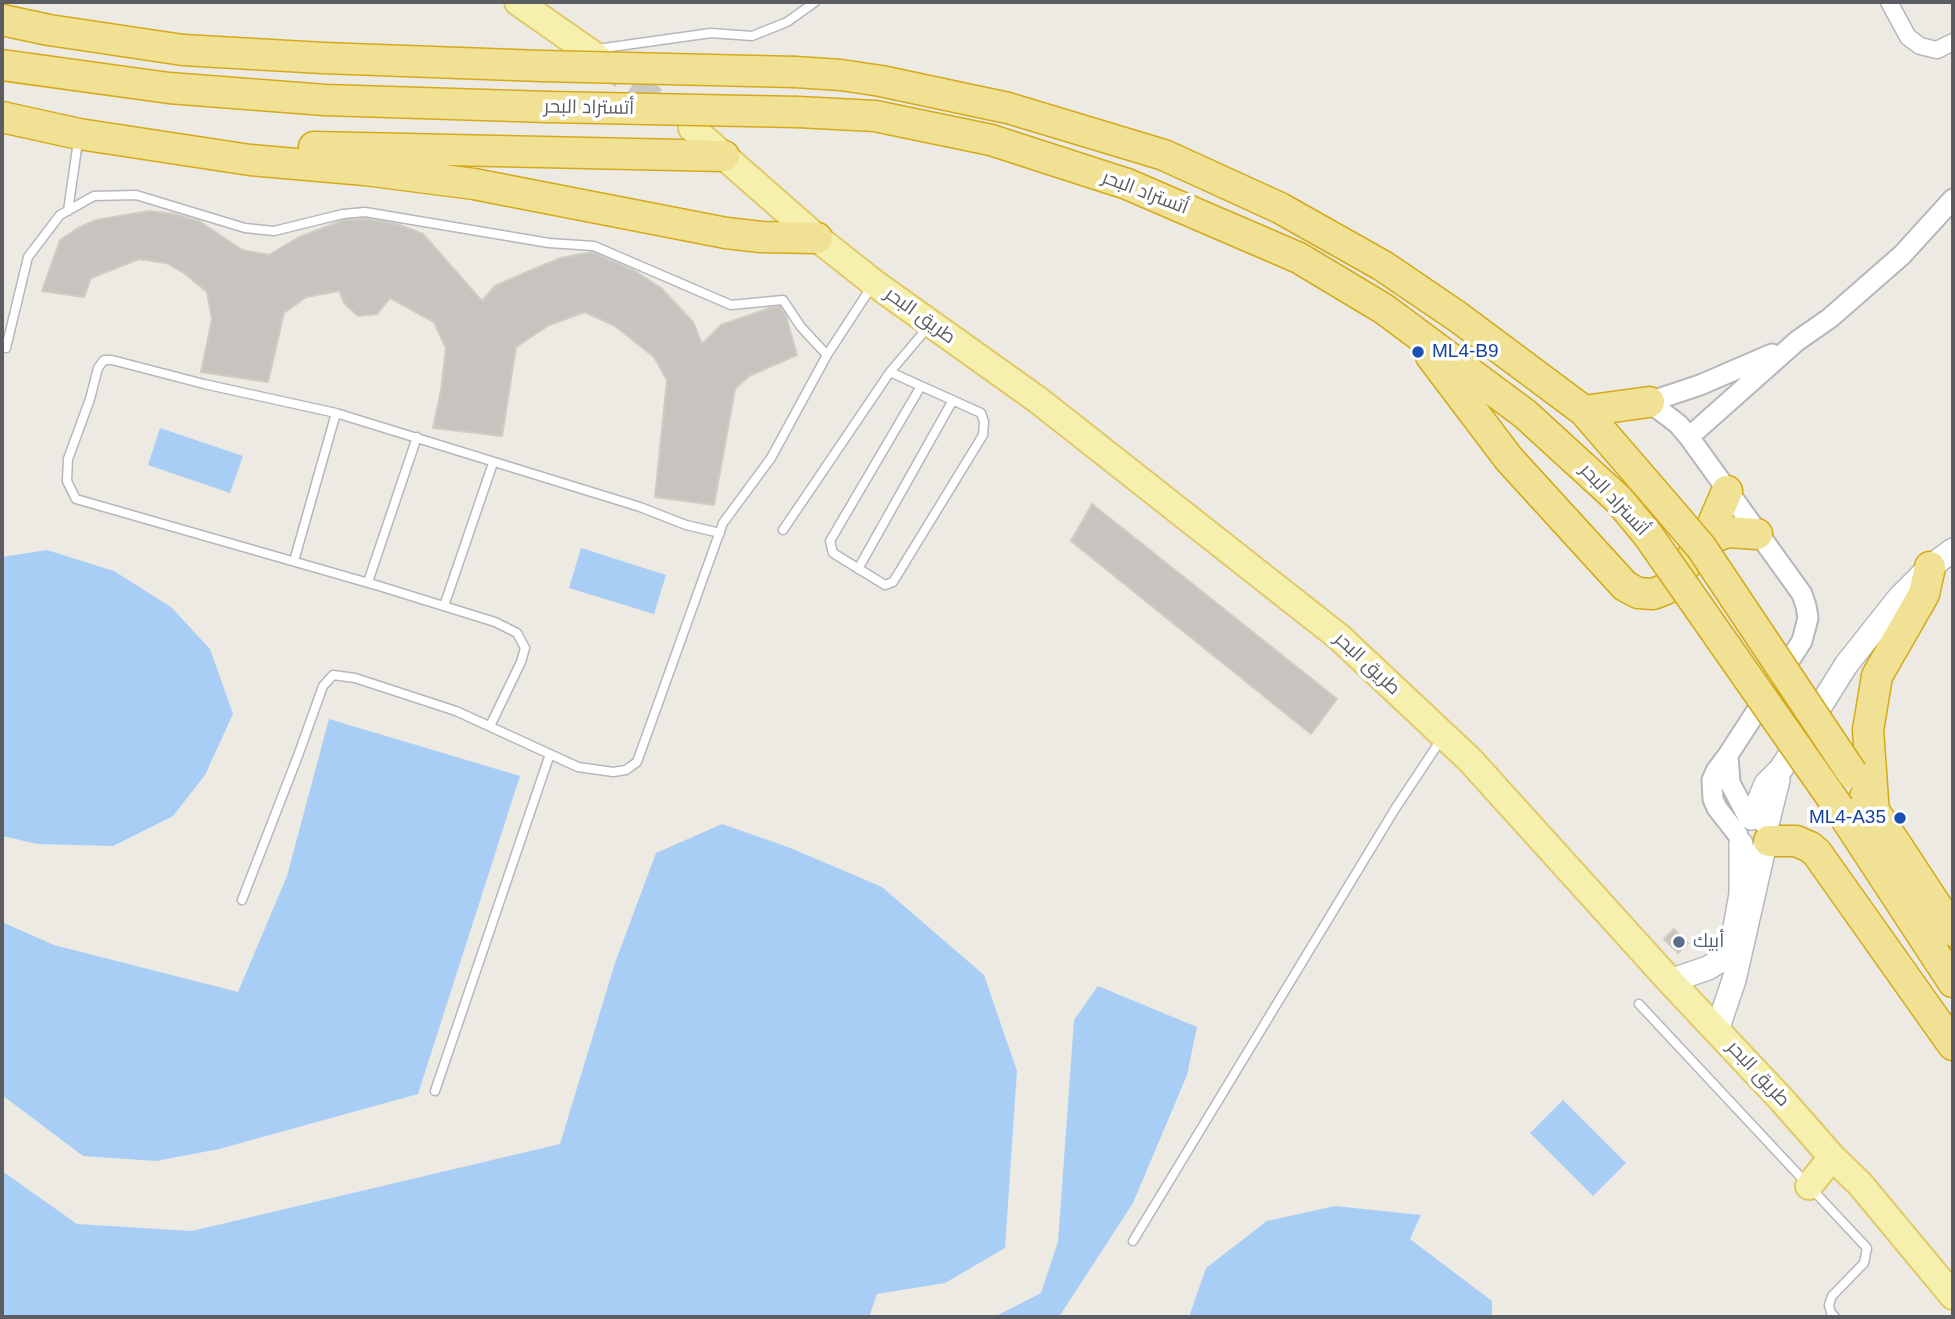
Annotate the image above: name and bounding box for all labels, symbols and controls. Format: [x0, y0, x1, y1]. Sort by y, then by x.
street label: أتستراد البحر [544, 96, 634, 120]
street label: أتستراد البحر [1099, 166, 1191, 220]
street label: طريق البحر [880, 283, 960, 349]
place label: ML4-B9 [1432, 341, 1499, 363]
marker: ML4-B9 [1410, 344, 1426, 360]
street label: أتستراد البحر [1575, 459, 1653, 541]
street label: طريق البحر [1329, 628, 1405, 700]
place label: ML4-A35 [1809, 807, 1886, 829]
marker: ML4-A35 [1892, 810, 1908, 826]
place label: أبيك [1693, 931, 1724, 953]
marker: أبيك [1671, 934, 1687, 950]
street label: طريق البحر [1722, 1036, 1794, 1112]

